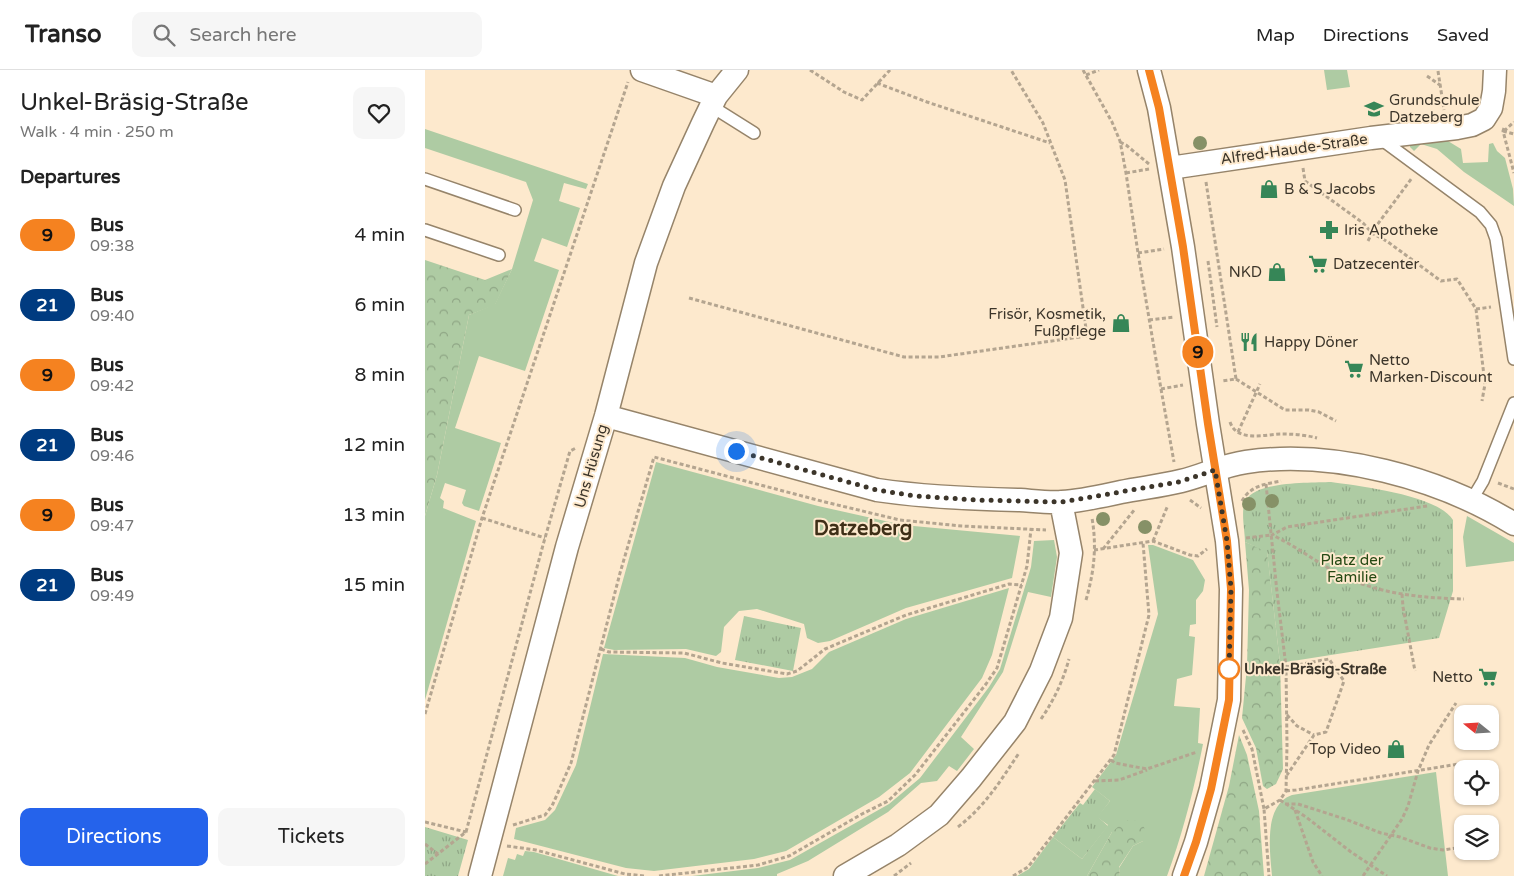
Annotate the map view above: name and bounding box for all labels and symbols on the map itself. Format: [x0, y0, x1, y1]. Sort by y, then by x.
place label: Grundschule Datzeberg [1389, 91, 1479, 126]
school or university icon: Grundschule Datzeberg [1363, 98, 1385, 120]
street label: Alfred-Haude-Straße [1219, 130, 1369, 168]
shop icon: B & S Jacobs [1258, 178, 1280, 200]
place label: B & S Jacobs [1284, 180, 1375, 198]
pharmacy icon: Iris Apotheke [1318, 219, 1340, 241]
place label: Iris Apotheke [1344, 221, 1438, 239]
supermarket icon: Datzecenter [1307, 253, 1329, 275]
place label: Datzecenter [1333, 255, 1420, 273]
shop icon: NKD [1266, 261, 1288, 283]
place label: NKD [1229, 263, 1262, 281]
place label: Frisör, Kosmetik, Fußpflege [988, 305, 1106, 340]
shop icon: Frisör, Kosmetik, Fußpflege [1110, 312, 1132, 334]
restaurant icon: Happy Döner [1238, 331, 1260, 353]
place label: Happy Döner [1264, 333, 1358, 351]
line badge: 9 [1182, 336, 1214, 368]
place label: Netto Marken-Discount [1369, 351, 1493, 386]
supermarket icon: Netto Marken-Discount [1343, 358, 1365, 380]
street label: Uns Hüsung [570, 422, 612, 510]
your location [724, 439, 749, 464]
district label: Datzeberg [814, 517, 912, 541]
park label: Platz der Familie [1321, 551, 1384, 586]
marker: Unkel-Bräsig-Straße [1218, 658, 1240, 680]
place label: Unkel-Bräsig-Straße [1244, 660, 1387, 679]
supermarket icon: Netto [1477, 666, 1499, 688]
place label: Netto [1432, 668, 1473, 686]
north arrow [1454, 705, 1499, 750]
shop icon: Top Video [1385, 738, 1407, 760]
place label: Top Video [1309, 740, 1381, 758]

